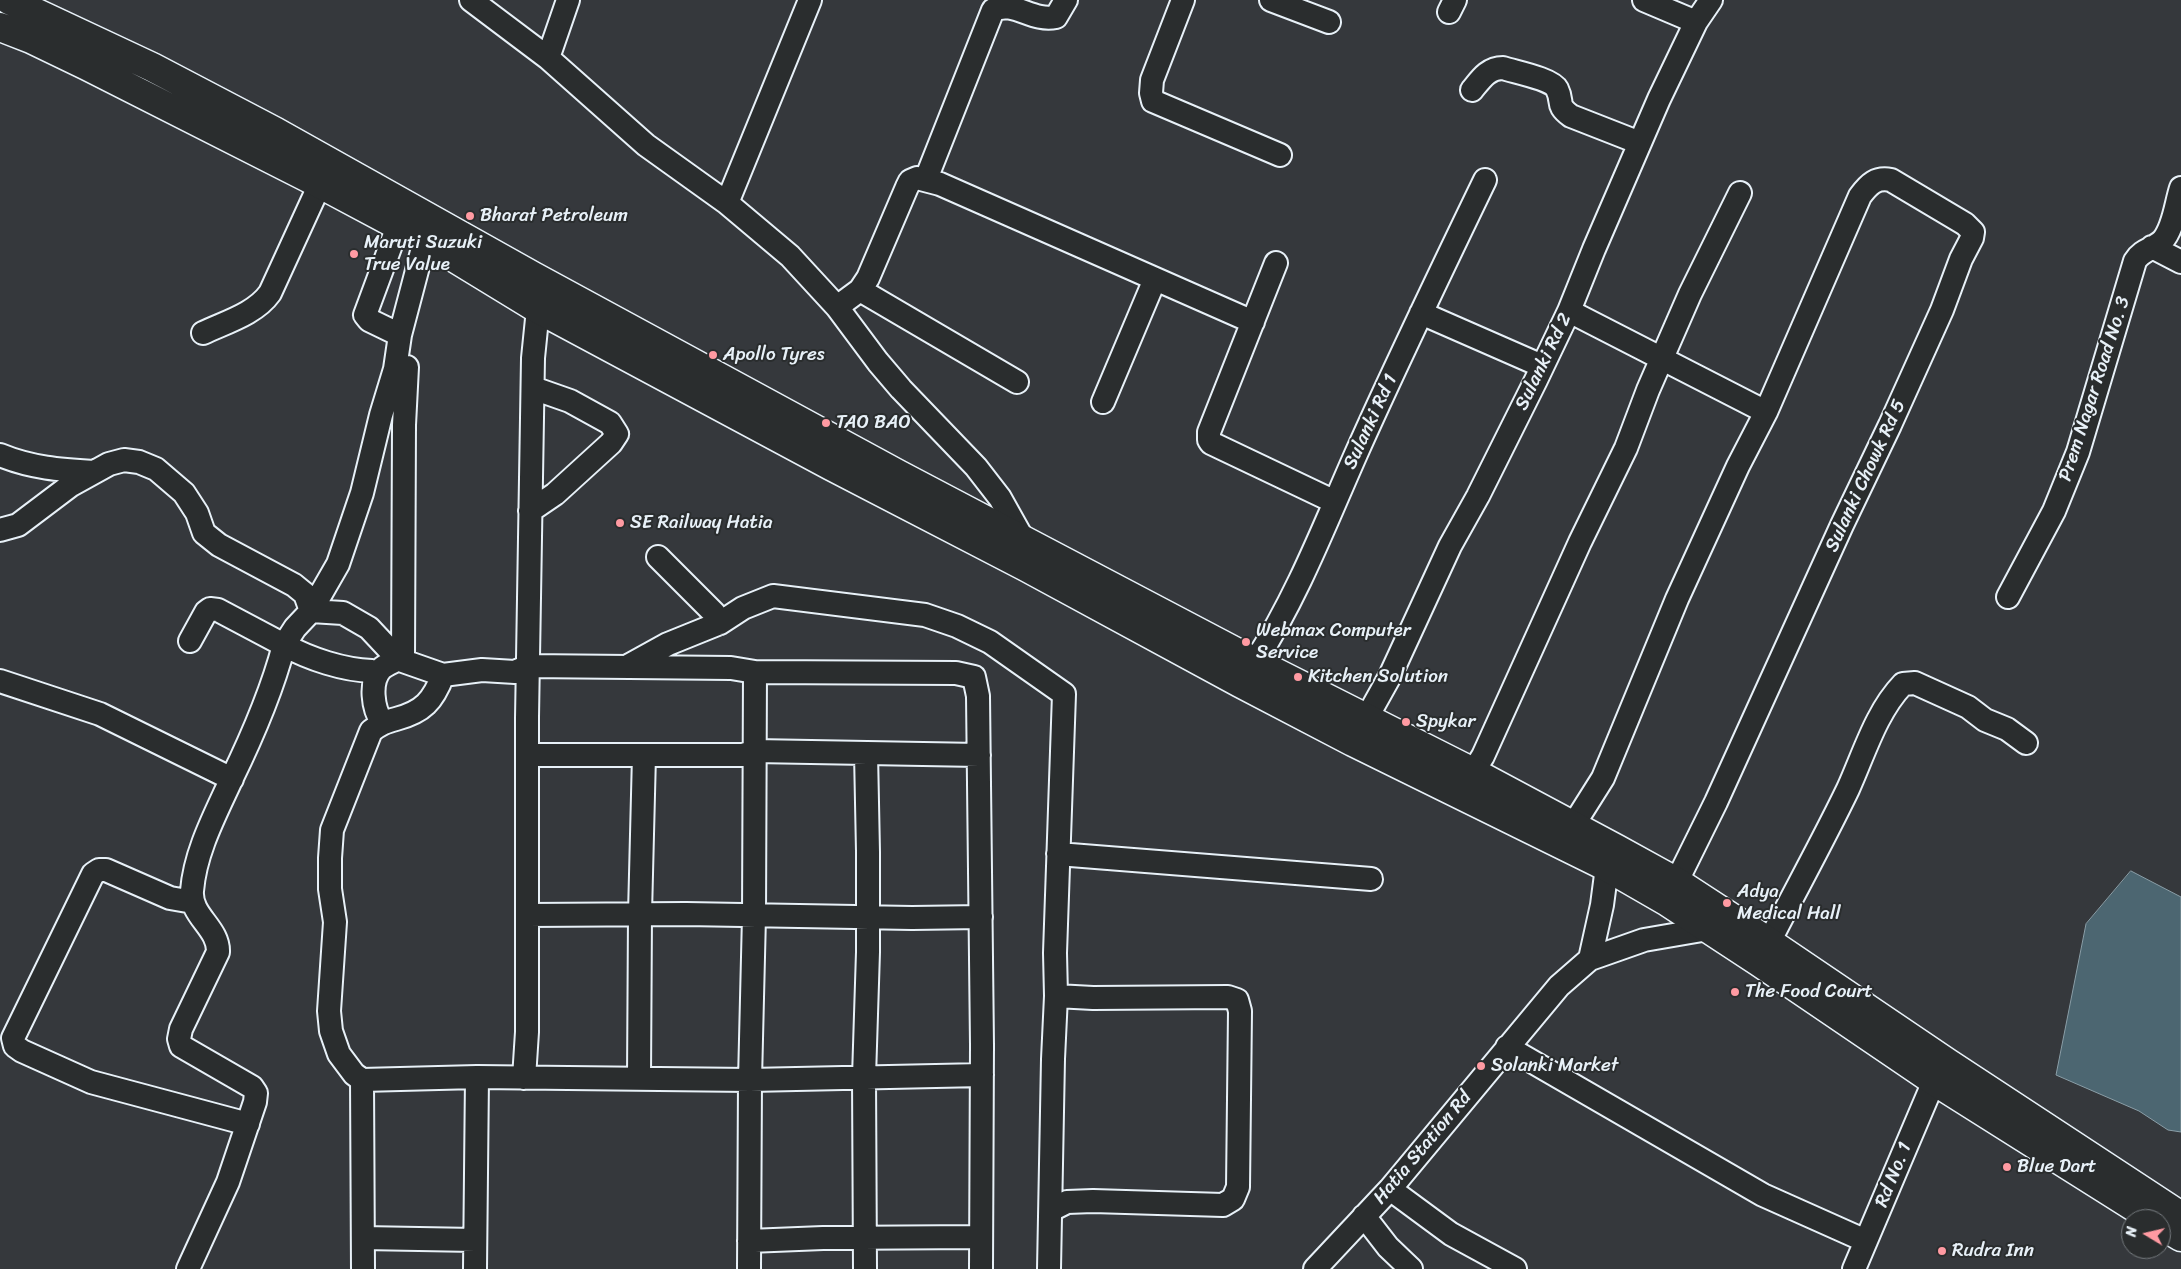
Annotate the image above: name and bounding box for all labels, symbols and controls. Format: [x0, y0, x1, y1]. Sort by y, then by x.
place label: Bharat Petroleum [480, 205, 628, 227]
marker: Bharat Petroleum [464, 210, 476, 222]
place label: Maruti Suzuki True Value [364, 232, 482, 276]
marker: Maruti Suzuki True Value [348, 248, 360, 260]
street label: Prem Nagar Road No. 3 [2054, 294, 2136, 484]
street label: Sulanki Rd 2 [1511, 310, 1577, 414]
place label: Apollo Tyres [723, 344, 825, 366]
marker: Apollo Tyres [707, 349, 719, 361]
street label: Sulanki Rd 1 [1339, 371, 1403, 473]
street label: Sulanki Chowk Rd 5 [1821, 396, 1911, 556]
place label: TAO BAO [836, 412, 911, 434]
marker: TAO BAO [820, 417, 832, 429]
place label: SE Railway Hatia [630, 512, 773, 534]
marker: SE Railway Hatia [614, 517, 626, 529]
place label: Webmax Computer Service [1256, 620, 1411, 664]
marker: Webmax Computer Service [1240, 636, 1252, 648]
place label: Kitchen Solution [1308, 666, 1448, 688]
marker: Kitchen Solution [1292, 671, 1304, 683]
place label: Spykar [1416, 711, 1475, 733]
marker: Spykar [1400, 716, 1412, 728]
place label: Adya Medical Hall [1737, 881, 1841, 925]
marker: Adya Medical Hall [1721, 897, 1733, 909]
place label: The Food Court [1745, 981, 1873, 1003]
marker: The Food Court [1729, 986, 1741, 998]
place label: Solanki Market [1491, 1055, 1618, 1077]
marker: Solanki Market [1475, 1060, 1487, 1072]
street label: Hatia Station Rd [1369, 1087, 1477, 1209]
street label: Rd No. 1 [1871, 1139, 1917, 1211]
place label: Blue Dart [2017, 1156, 2096, 1178]
marker: Blue Dart [2001, 1161, 2013, 1173]
north arrow [2121, 1209, 2171, 1259]
text: N [2119, 1225, 2145, 1238]
place label: Rudra Inn [1952, 1240, 2034, 1262]
marker: Rudra Inn [1936, 1245, 1948, 1257]

